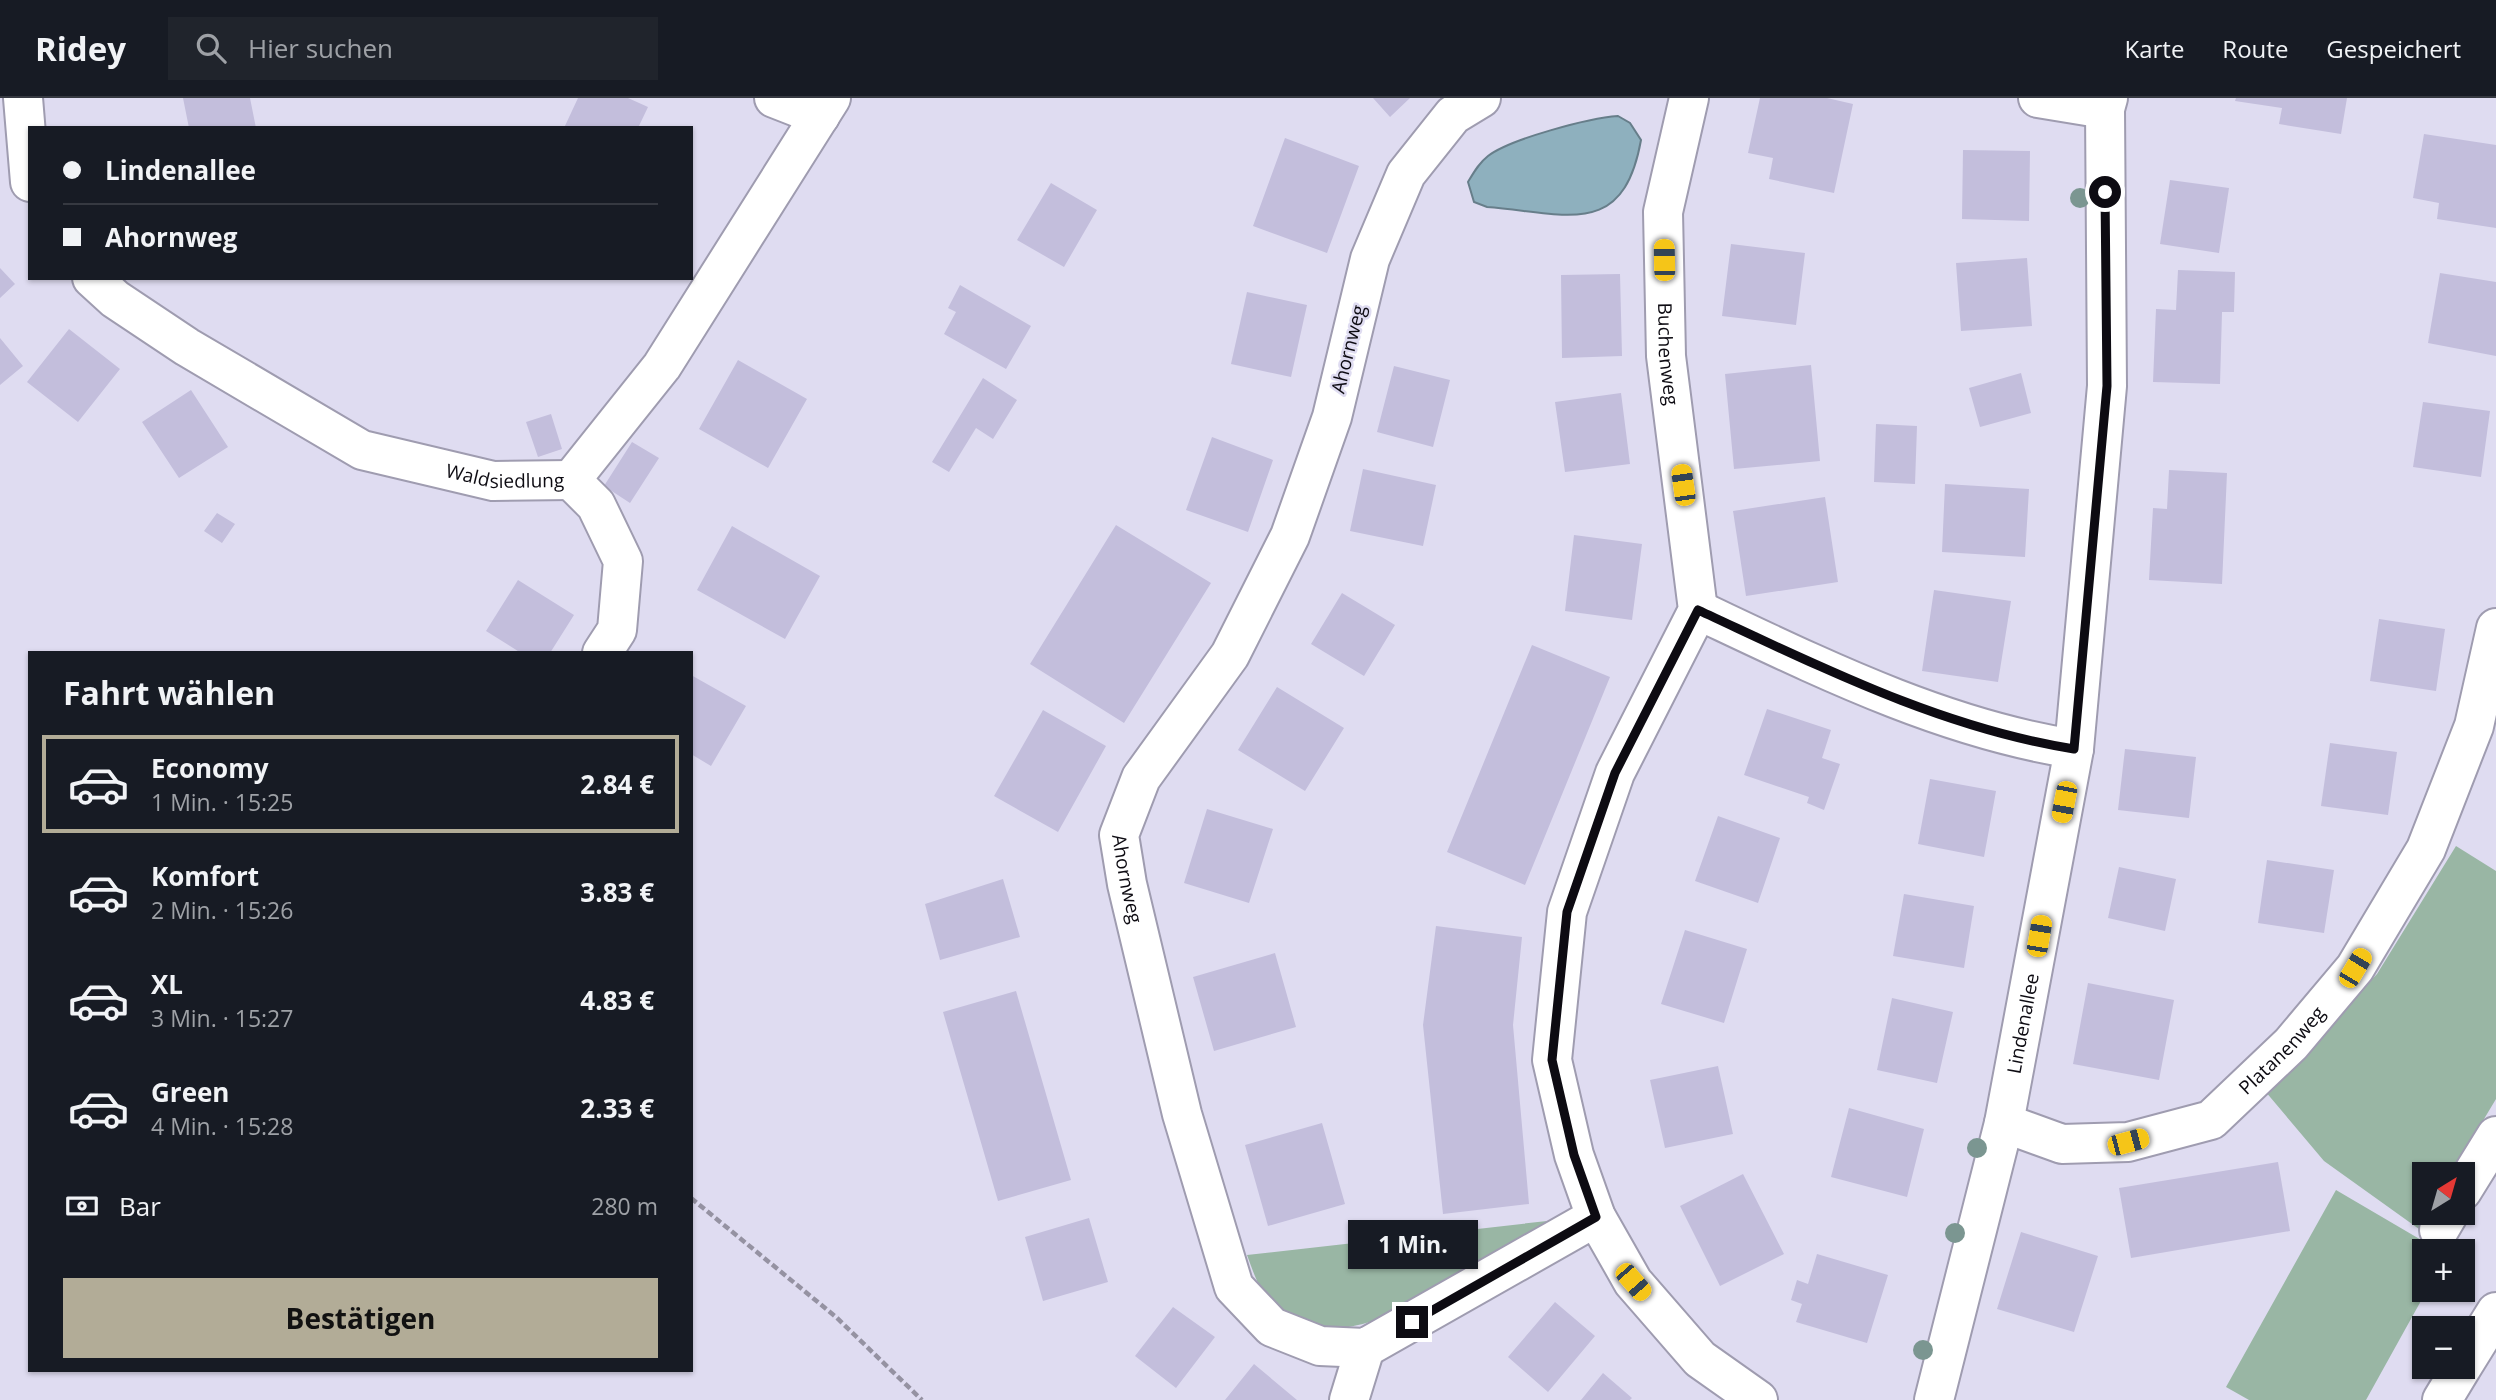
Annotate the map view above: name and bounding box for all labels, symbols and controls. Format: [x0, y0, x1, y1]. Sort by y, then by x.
search box [168, 17, 658, 80]
text: Ridey [35, 26, 126, 71]
icon: search [192, 29, 230, 67]
text: Hier suchen [248, 30, 393, 66]
text: Karte [2124, 32, 2184, 65]
text: Route [2222, 32, 2288, 65]
text: Gespeichert [2326, 32, 2461, 65]
text: Lindenallee [105, 152, 256, 188]
route start [2089, 176, 2121, 208]
text: Ahornweg [105, 219, 237, 255]
car [1654, 239, 1675, 281]
street label: Ahornweg [1324, 302, 1372, 396]
street label: Buchenweg [1652, 302, 1685, 407]
street label: Waldsiedlung [443, 457, 564, 494]
car [1670, 463, 1697, 507]
text: Fahrt wählen [63, 671, 275, 714]
text: Economy [151, 750, 269, 786]
icon: car [67, 753, 130, 816]
text: 2.84 € [580, 766, 654, 802]
car [2050, 779, 2079, 825]
text: 1 Min. · 15:25 [151, 786, 293, 818]
street label: Ahornweg [1106, 832, 1149, 926]
text: Komfort [151, 858, 259, 894]
icon: car [67, 861, 130, 924]
text: 3.83 € [580, 874, 654, 910]
text: 2 Min. · 15:26 [151, 894, 293, 926]
car [2026, 913, 2053, 959]
car [2336, 945, 2375, 991]
text: XL [151, 966, 183, 1002]
icon: car [67, 969, 130, 1032]
street label: Lindenallee [2000, 971, 2045, 1076]
text: 4.83 € [580, 982, 654, 1018]
street label: Platanenweg [2233, 1000, 2331, 1100]
text: 3 Min. · 15:27 [151, 1002, 293, 1034]
text: Green [151, 1074, 229, 1110]
icon: car [67, 1077, 130, 1140]
text: 2.33 € [580, 1090, 654, 1126]
text: 4 Min. · 15:28 [151, 1110, 293, 1142]
car [2105, 1126, 2152, 1158]
north arrow [2412, 1162, 2474, 1225]
map controls [2412, 1162, 2475, 1379]
icon: cash [63, 1187, 101, 1225]
text: Bar [119, 1188, 161, 1224]
text: 280 m [591, 1190, 658, 1222]
callout: 1 Min. [1347, 1220, 1477, 1270]
text: 1 Min. [1378, 1228, 1448, 1260]
button: + [2412, 1239, 2475, 1302]
car [1612, 1259, 1655, 1305]
button: Bestätigen [63, 1278, 658, 1358]
route end [1396, 1306, 1428, 1338]
button: − [2412, 1316, 2475, 1379]

